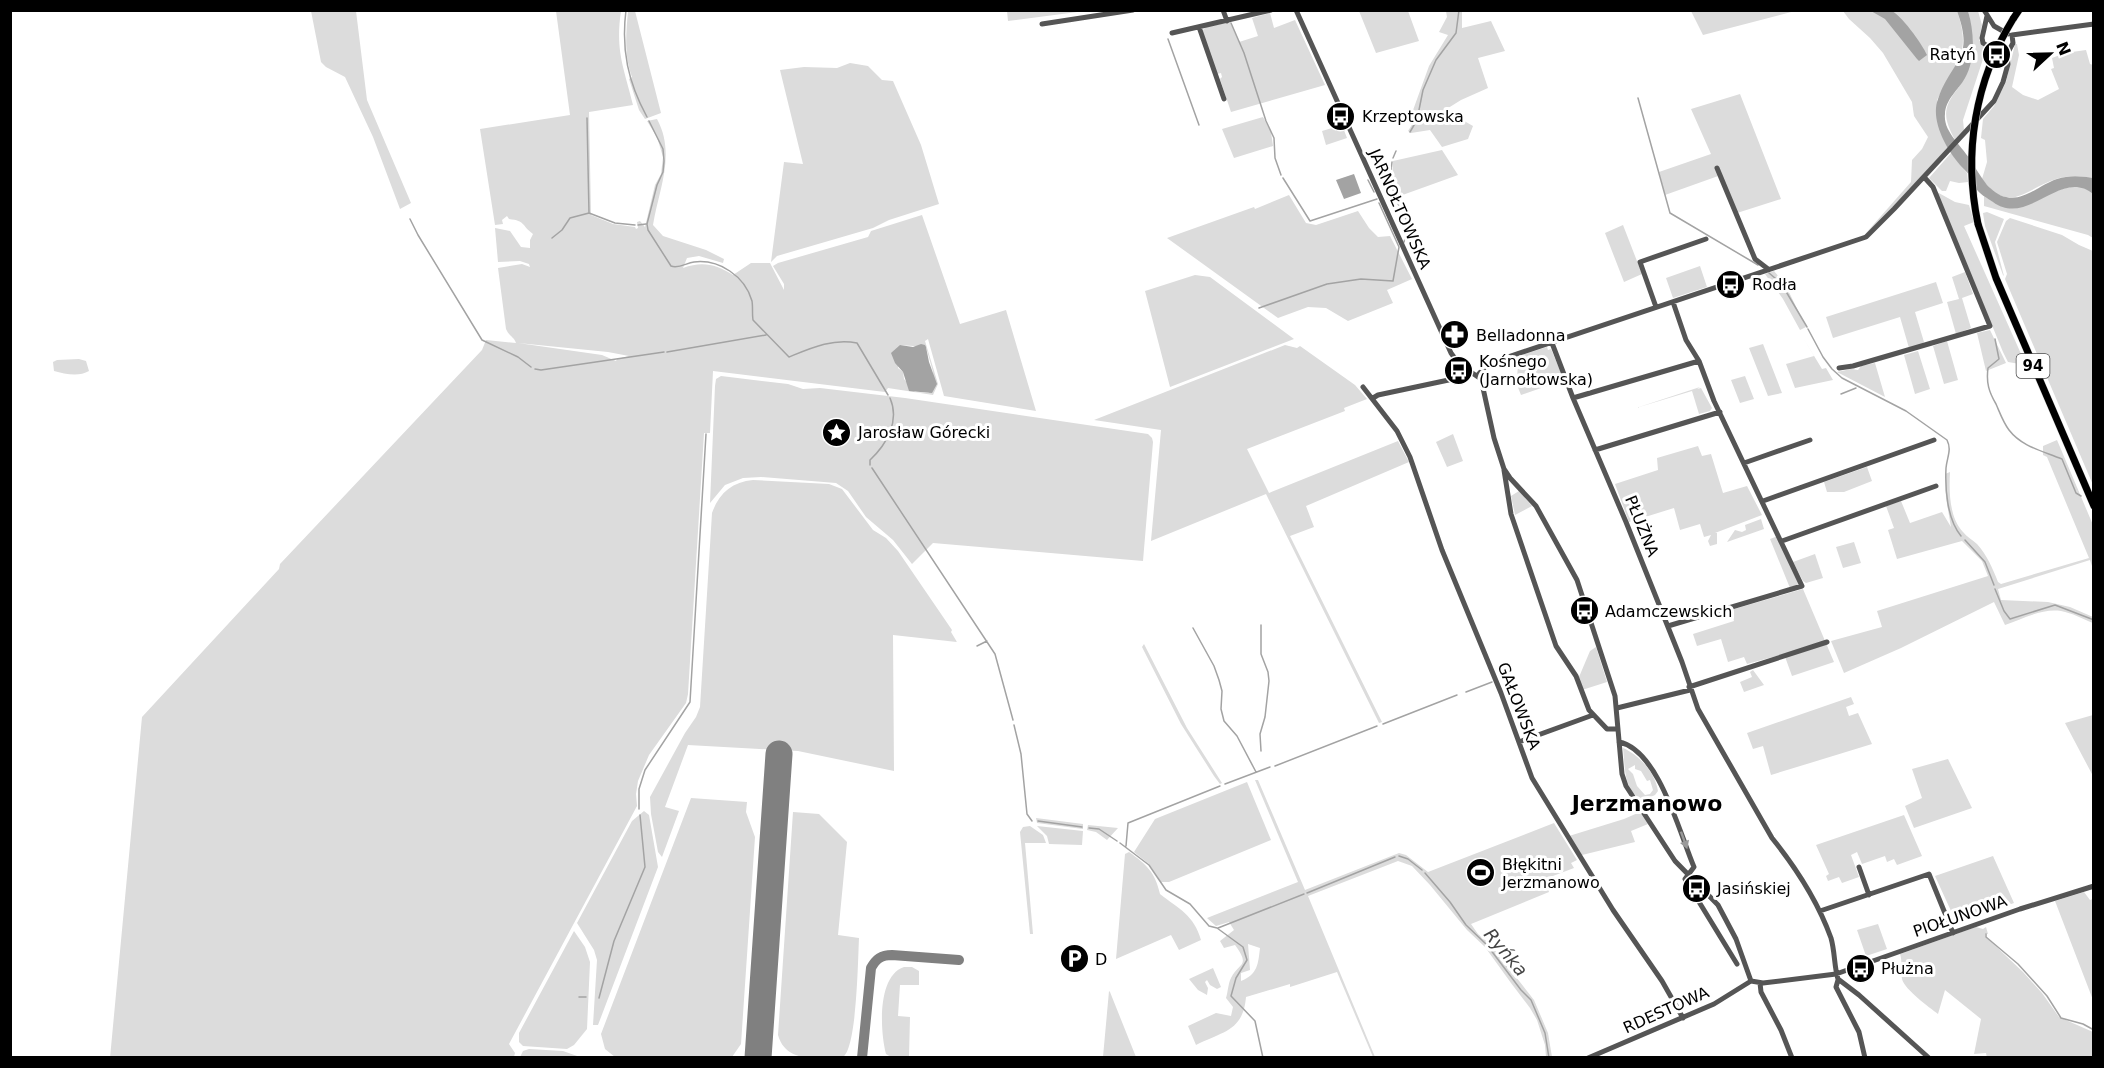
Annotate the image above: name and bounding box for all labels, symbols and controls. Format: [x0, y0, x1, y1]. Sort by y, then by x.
north arrow [2020, 24, 2080, 84]
bus stop icon: Ratyń [1981, 38, 2013, 70]
text: N [2052, 39, 2075, 58]
place label: Ratyń [1930, 45, 1976, 64]
bus stop icon: Krzeptowska [1325, 100, 1357, 132]
place label: Krzeptowska [1362, 107, 1464, 126]
street label: JARNOŁTOWSKA [1365, 145, 1435, 272]
bus stop icon: Rodła [1715, 268, 1747, 300]
place label: Rodła [1752, 275, 1797, 294]
pharmacy icon: Belladonna [1439, 319, 1471, 351]
place label: Belladonna [1476, 326, 1566, 345]
place label: Kośnego (Jarnołtowska) [1479, 352, 1593, 389]
bus stop icon: Kośnego (Jarnołtowska) [1442, 354, 1474, 386]
road number: 94 [2016, 354, 2050, 378]
place icon: Jarosław Górecki [821, 416, 853, 448]
place label: Jarosław Górecki [857, 423, 990, 442]
street label: PŁUŻNA [1621, 493, 1663, 559]
bus stop icon: Adamczewskich [1568, 595, 1600, 627]
place label: Adamczewskich [1605, 602, 1732, 621]
street label: GAŁOWSKA [1494, 660, 1544, 752]
district label: Jerzmanowo [1570, 791, 1722, 816]
one-way arrow [1680, 831, 1690, 849]
place label: Błękitni Jerzmanowo [1501, 855, 1600, 892]
sports icon: Błękitni Jerzmanowo [1465, 857, 1497, 889]
bus stop icon: Jasińskiej [1680, 872, 1712, 904]
place label: Jasińskiej [1716, 879, 1791, 898]
street label: PIOŁUNOWA [1911, 891, 2010, 941]
water label: Ryńka [1480, 924, 1532, 980]
parking icon: D [1058, 943, 1090, 975]
place label: D [1095, 950, 1107, 969]
bus stop icon: Płużna [1844, 952, 1876, 984]
place label: Płużna [1881, 959, 1934, 978]
street label: RDESTOWA [1620, 983, 1712, 1037]

